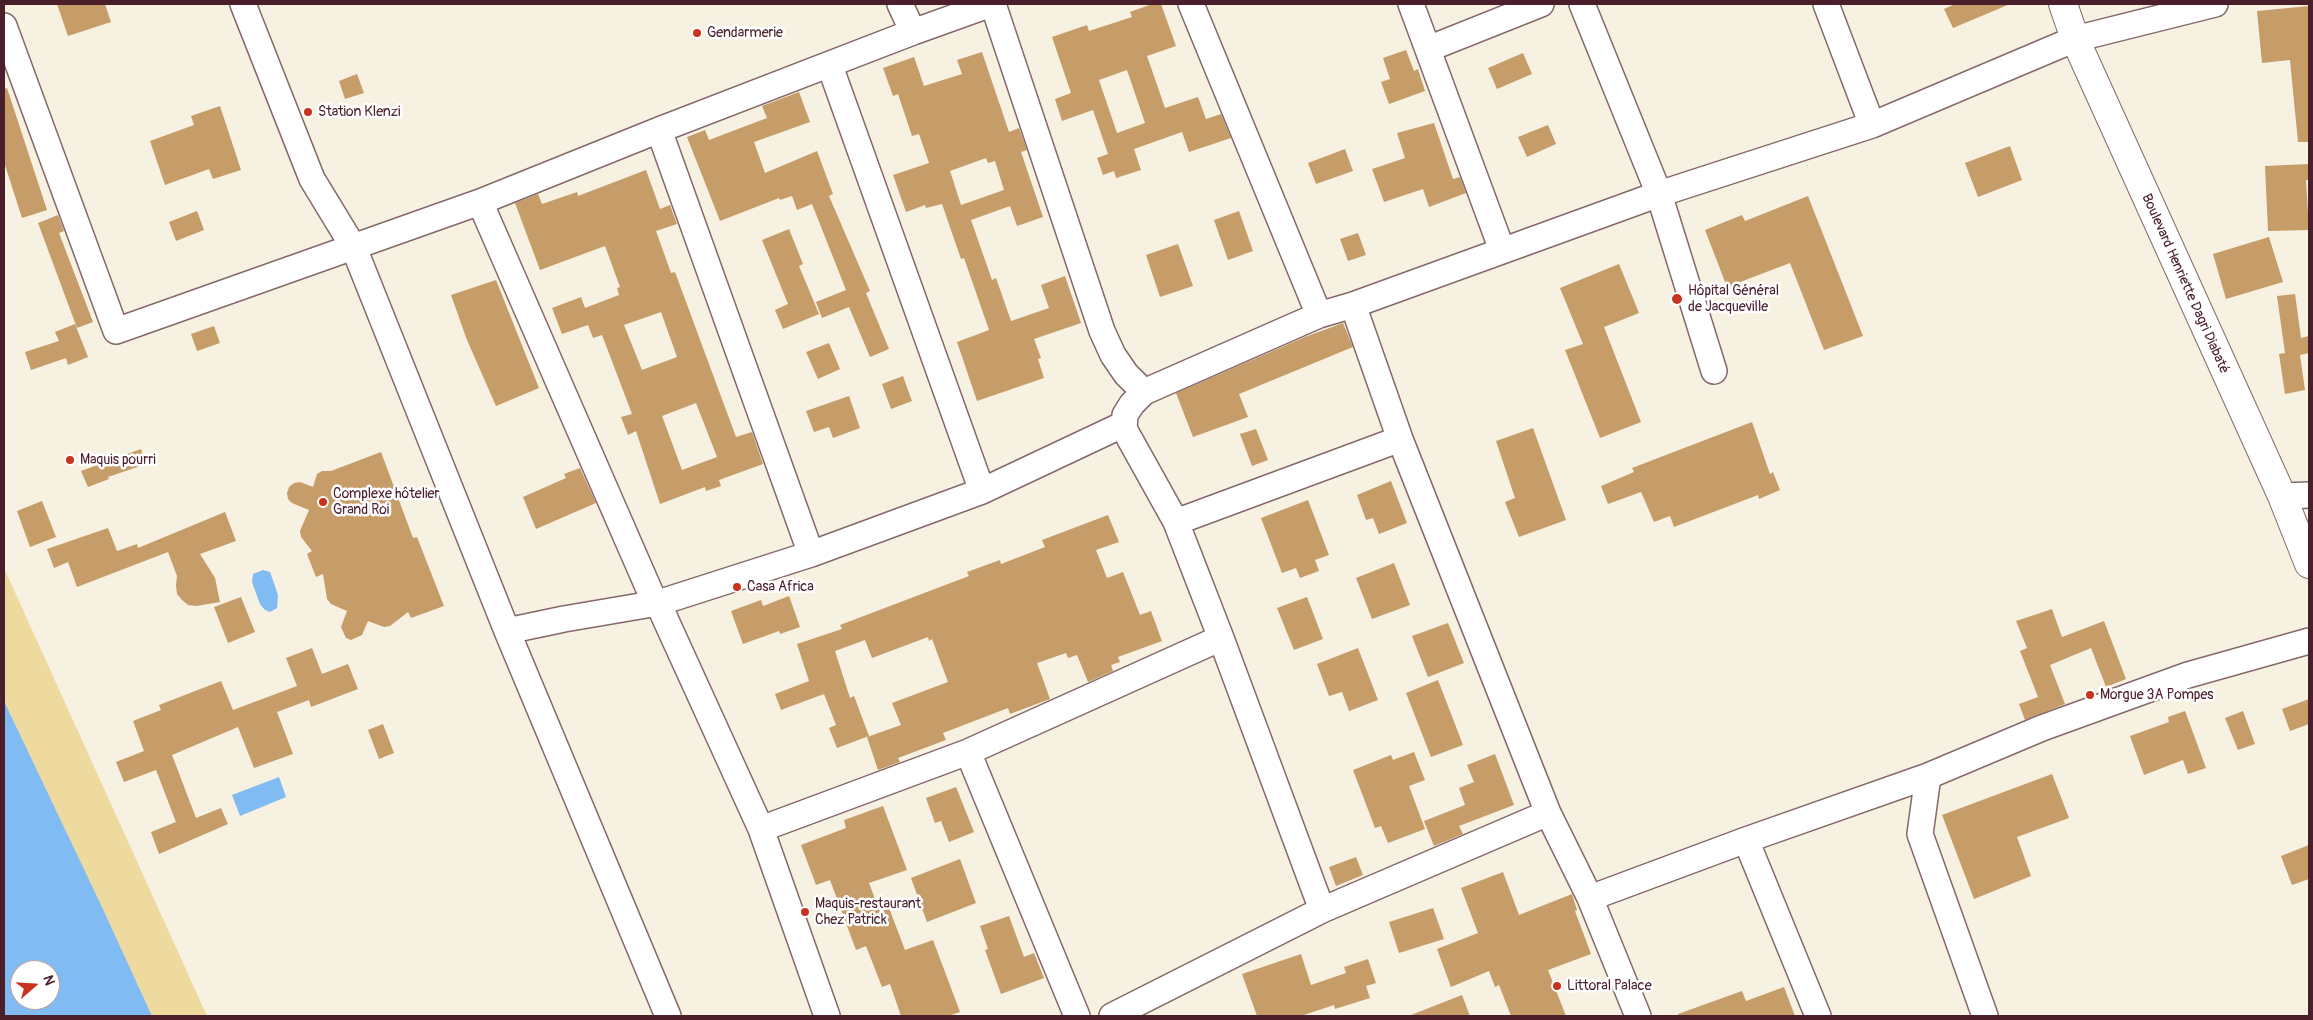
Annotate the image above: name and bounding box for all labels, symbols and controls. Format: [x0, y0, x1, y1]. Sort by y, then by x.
place label: Gendarmerie [707, 25, 783, 41]
marker: Gendarmerie [691, 27, 703, 39]
place label: Station Klenzi [318, 104, 400, 120]
marker: Station Klenzi [302, 106, 314, 118]
street label: Boulevard Henriette Dagri Diabaté [2138, 191, 2232, 377]
place label: Hôpital Général de Jacqueville [1688, 283, 1779, 316]
marker: Hôpital Général de Jacqueville [1670, 292, 1684, 306]
place label: Maquis pourri [80, 452, 156, 468]
marker: Maquis pourri [64, 454, 76, 466]
place label: Complexe hôtelier Grand Roi [333, 486, 439, 518]
marker: Complexe hôtelier Grand Roi [317, 496, 329, 508]
place label: Casa Africa [747, 579, 814, 595]
marker: Casa Africa [731, 581, 743, 593]
place label: Morgue 3A Pompes [2100, 687, 2214, 703]
marker: Morgue 3A Pompes [2084, 689, 2096, 701]
place label: Maquis-restaurant Chez Patrick [815, 896, 921, 929]
marker: Maquis-restaurant Chez Patrick [799, 906, 811, 918]
north arrow [10, 960, 60, 1010]
text: N [39, 973, 58, 988]
place label: Littoral Palace [1567, 978, 1652, 994]
marker: Littoral Palace [1551, 980, 1563, 992]

